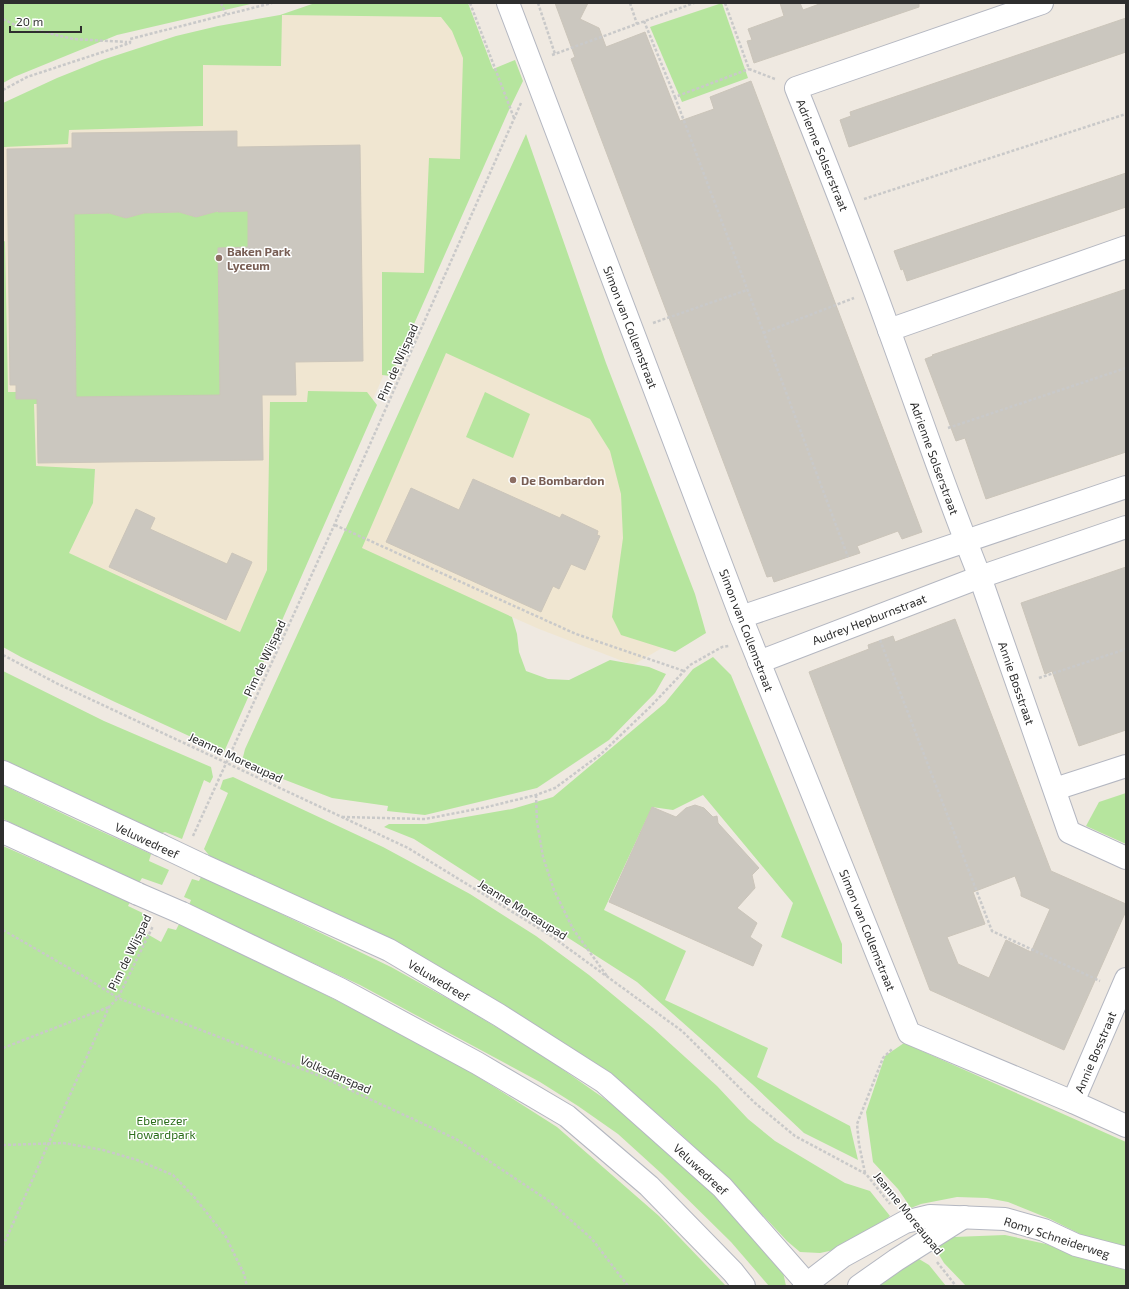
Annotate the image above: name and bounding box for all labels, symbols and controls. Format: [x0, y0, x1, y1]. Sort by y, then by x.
scale bar [10, 8, 81, 34]
text: 20 m [16, 14, 43, 28]
street label: Adrienne Solserstraat [794, 97, 852, 213]
place label: Baken Park Lyceum [227, 244, 291, 273]
marker: Baken Park Lyceum [214, 253, 224, 263]
street label: Simon van Collemstraat [601, 264, 661, 391]
street label: Pim de Wijspad [374, 321, 421, 403]
street label: Adrienne Solserstraat [908, 400, 962, 517]
place label: De Bombardon [521, 473, 604, 487]
marker: De Bombardon [508, 475, 518, 485]
street label: Simon van Collemstraat [717, 567, 777, 694]
street label: Audrey Hepburnstraat [810, 591, 928, 647]
street label: Pim de Wijspad [240, 617, 289, 699]
street label: Annie Bosstraat [996, 640, 1038, 727]
street label: Jeanne Moreaupad [187, 729, 285, 785]
street label: Veluwedreef [113, 819, 182, 861]
street label: Simon van Collemstraat [837, 867, 899, 993]
street label: Jeanne Moreaupad [476, 876, 570, 942]
street label: Pim de Wijspad [105, 912, 154, 993]
street label: Veluwedreef [406, 956, 473, 1004]
street label: Annie Bosstraat [1072, 1009, 1119, 1095]
street label: Volksdanspad [298, 1052, 374, 1096]
park label: Ebenezer Howardpark [128, 1113, 196, 1141]
street label: Veluwedreef [671, 1140, 731, 1198]
street label: Jeanne Moreaupad [871, 1169, 947, 1257]
street label: Romy Schneiderweg [1002, 1213, 1112, 1261]

